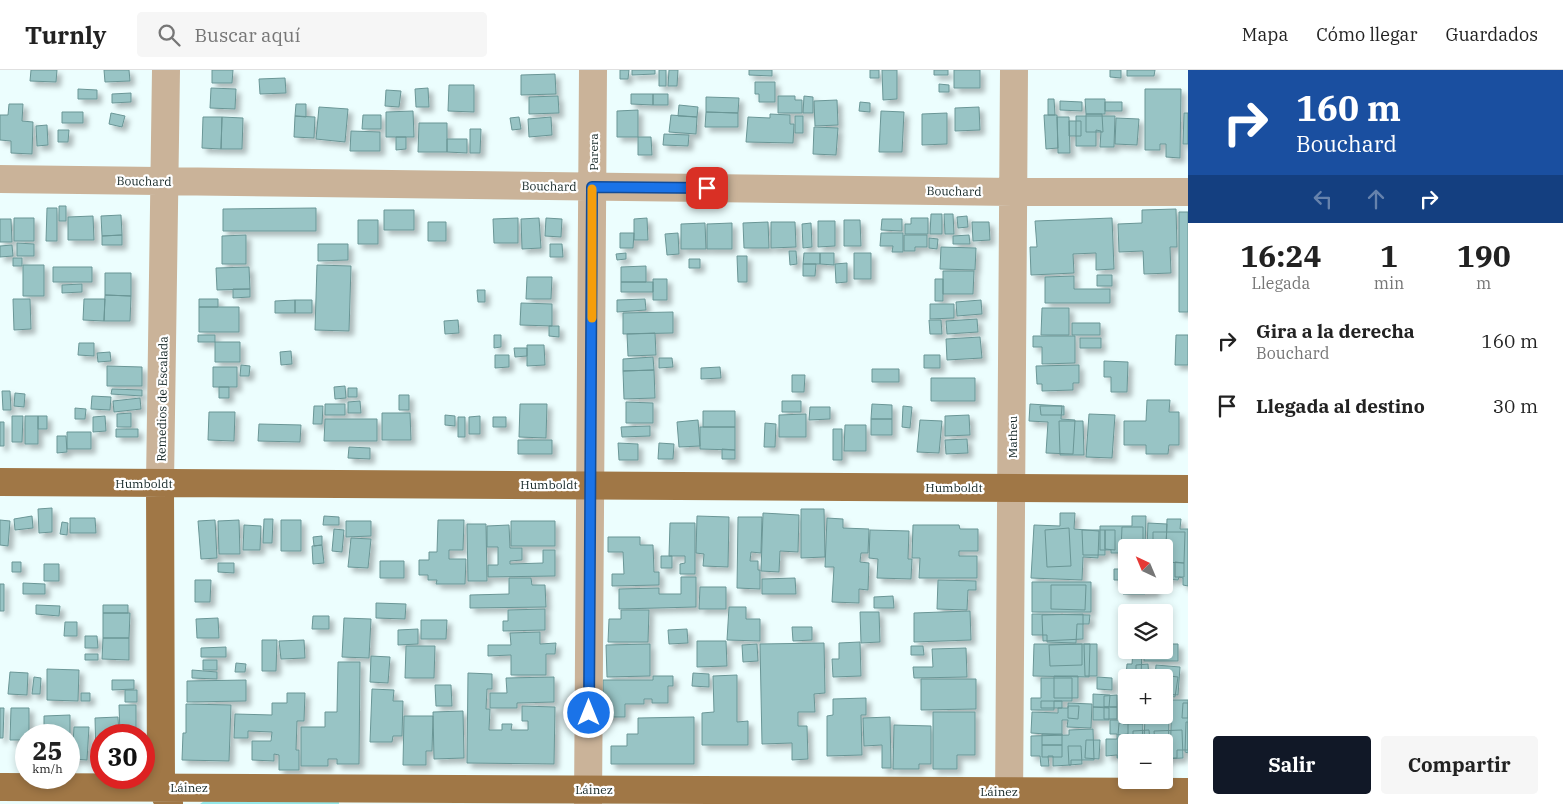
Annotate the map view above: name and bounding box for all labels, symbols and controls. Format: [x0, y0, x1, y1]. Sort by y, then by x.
search box [137, 12, 487, 57]
text: Turnly [25, 19, 107, 51]
icon: search [155, 21, 183, 49]
text: Buscar aquí [195, 23, 301, 47]
text: Mapa [1242, 23, 1288, 46]
text: Cómo llegar [1316, 23, 1417, 46]
text: Guardados [1445, 23, 1538, 46]
text: 160 m [1296, 85, 1401, 131]
icon: right [1213, 90, 1278, 155]
text: Bouchard [1296, 129, 1397, 158]
street label: Parera [586, 133, 601, 171]
pin [686, 167, 728, 209]
street label: Bouchard [116, 173, 172, 189]
icon: arrive [693, 174, 721, 202]
street label: Bouchard [521, 178, 577, 194]
street label: Bouchard [926, 183, 982, 199]
icon: left [1309, 185, 1337, 213]
icon: ahead [1362, 185, 1390, 213]
icon: right [1415, 185, 1443, 213]
text: 16:24 [1240, 236, 1321, 275]
text: 1 [1380, 236, 1398, 275]
text: 190 [1457, 236, 1511, 275]
text: Llegada [1252, 273, 1310, 293]
text: min [1374, 273, 1404, 293]
text: m [1476, 273, 1491, 293]
text: Gira a la derecha [1256, 319, 1415, 343]
icon: right [1213, 327, 1241, 355]
text: 160 m [1481, 329, 1538, 353]
street label: Remedios de Escalada [153, 336, 171, 462]
text: Bouchard [1256, 343, 1329, 363]
icon: arrive [1213, 392, 1241, 420]
text: Llegada al destino [1256, 394, 1425, 418]
text: 30 m [1493, 394, 1538, 418]
street label: Matheu [1005, 415, 1020, 458]
street label: Humboldt [115, 476, 173, 491]
street label: Humboldt [520, 477, 578, 492]
street label: Humboldt [925, 480, 983, 495]
north arrow [1118, 539, 1172, 594]
map controls [1118, 539, 1173, 789]
button: layers [1118, 604, 1173, 659]
button: + [1118, 669, 1173, 724]
position arrow [562, 686, 614, 738]
speed limit sign: 30 [90, 724, 155, 789]
text: 25 [32, 734, 63, 767]
button: − [1118, 734, 1173, 789]
button: Salir [1213, 736, 1371, 794]
button: Compartir [1381, 736, 1538, 794]
text: km/h [32, 761, 63, 776]
street label: Láinez [170, 780, 208, 795]
street label: Láinez [575, 782, 613, 797]
street label: Láinez [980, 784, 1018, 799]

